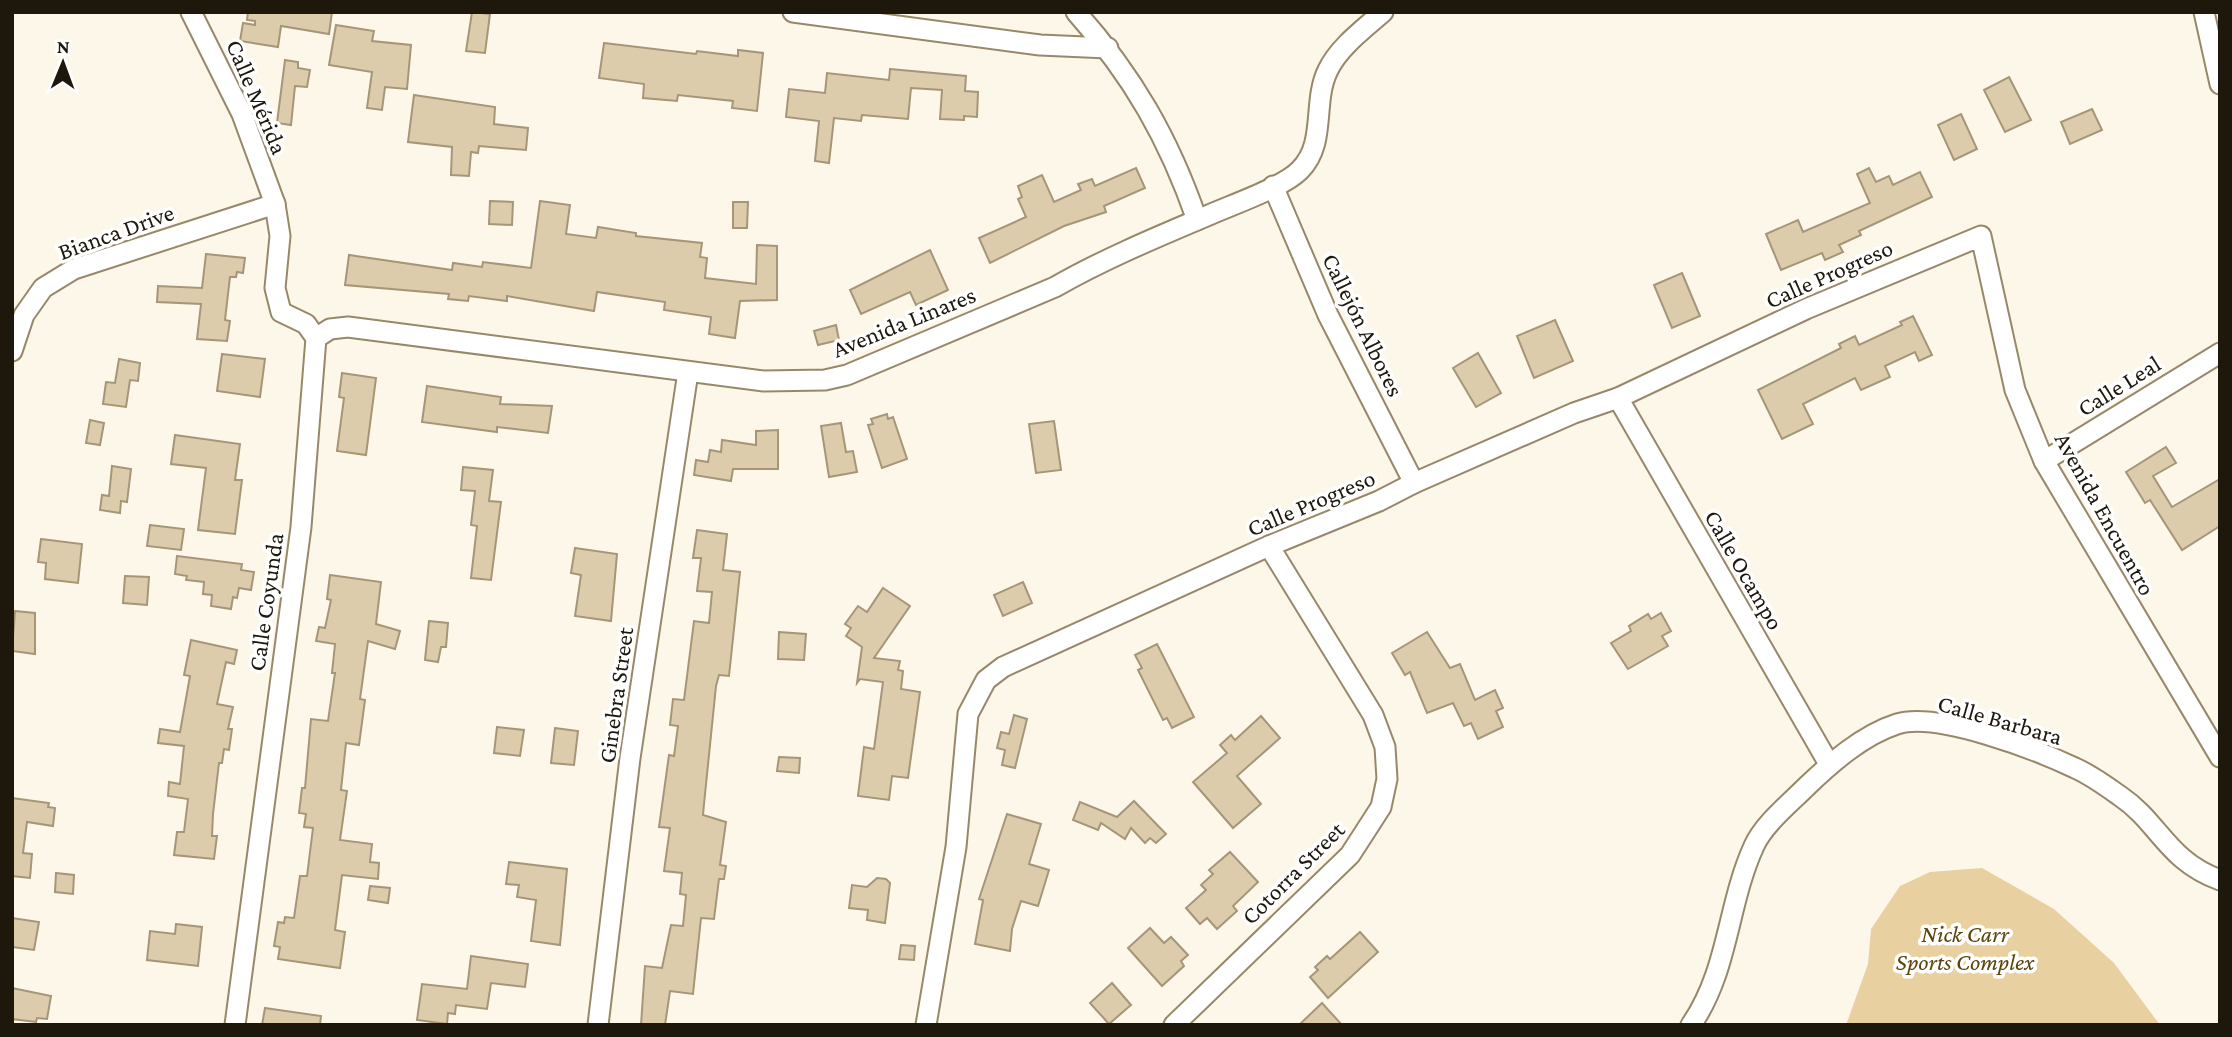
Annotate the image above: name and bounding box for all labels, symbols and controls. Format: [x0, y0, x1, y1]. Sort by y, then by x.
north arrow [28, 28, 98, 98]
street label: Calle Mérida [221, 35, 294, 158]
text: N [57, 36, 70, 57]
street label: Bianca Drive [54, 198, 177, 265]
street label: Calle Progreso [1761, 233, 1897, 314]
street label: Callejón Albores [1317, 249, 1410, 401]
street label: Avenida Linares [828, 281, 979, 363]
street label: Calle Leal [2072, 350, 2165, 422]
street label: Avenida Encuentro [2050, 428, 2161, 600]
street label: Calle Progreso [1243, 463, 1379, 542]
street label: Calle Ocampo [1699, 505, 1790, 634]
street label: Calle Coyunda [242, 531, 289, 673]
street label: Ginebra Street [593, 624, 639, 765]
street label: Calle Barbara [1935, 689, 2065, 750]
street label: Cotorra Street [1236, 815, 1350, 930]
park label: Nick Carr Sports Complex [1896, 920, 2035, 975]

